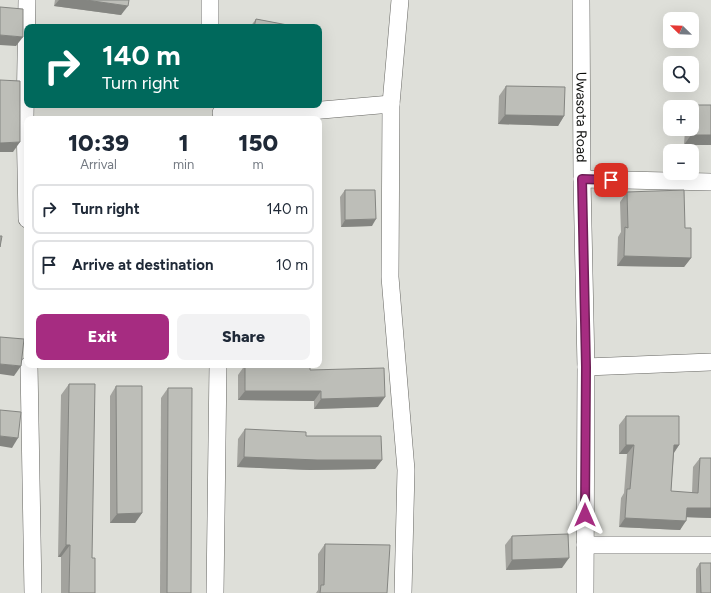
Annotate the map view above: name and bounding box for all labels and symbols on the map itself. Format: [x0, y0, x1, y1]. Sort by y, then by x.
north arrow [663, 12, 699, 48]
street label: Uwasota Road [572, 72, 590, 162]
pin [594, 163, 628, 197]
position arrow [564, 494, 606, 536]

